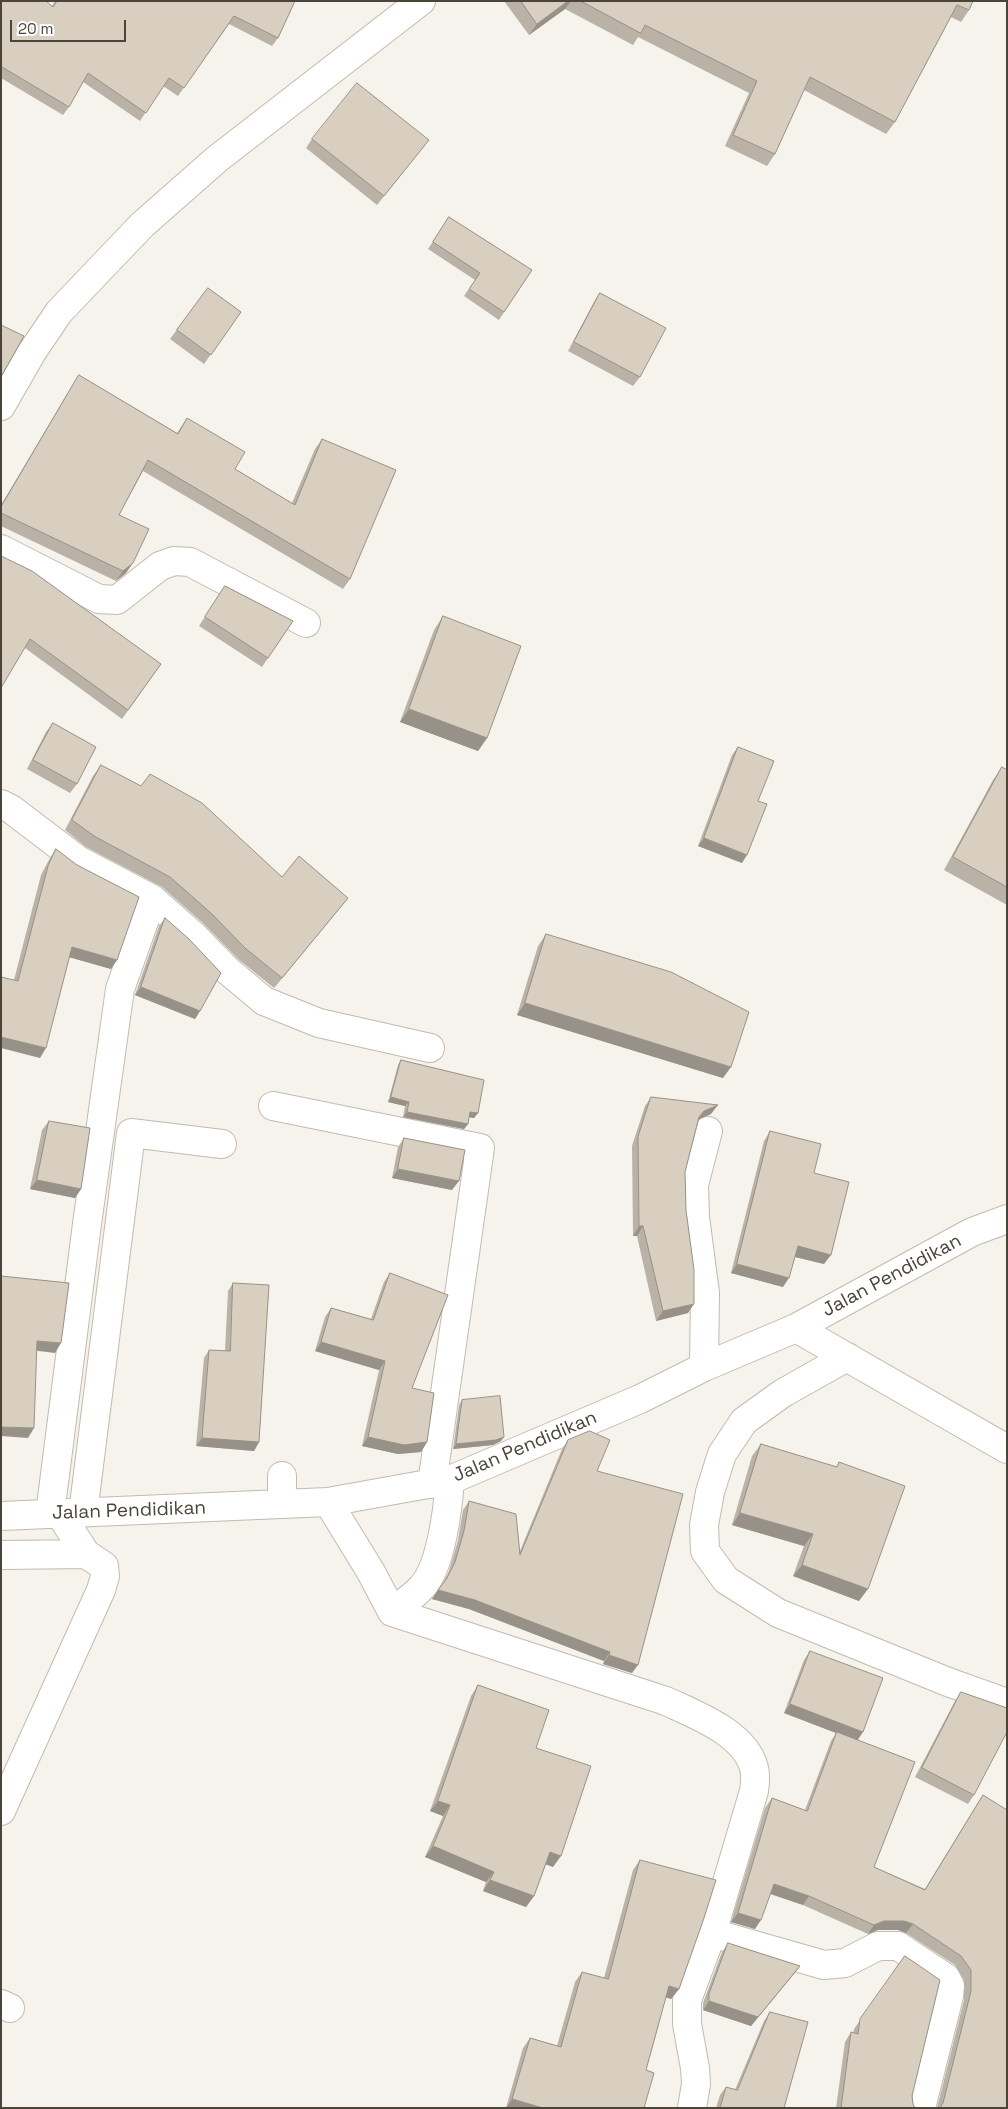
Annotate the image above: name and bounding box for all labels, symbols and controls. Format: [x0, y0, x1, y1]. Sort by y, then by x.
scale bar [12, 10, 129, 42]
text: 20 m [18, 19, 53, 38]
street label: Jalan Pendidikan [819, 1230, 965, 1322]
street label: Jalan Pendidikan [450, 1406, 600, 1488]
street label: Jalan Pendidikan [52, 1497, 206, 1525]

